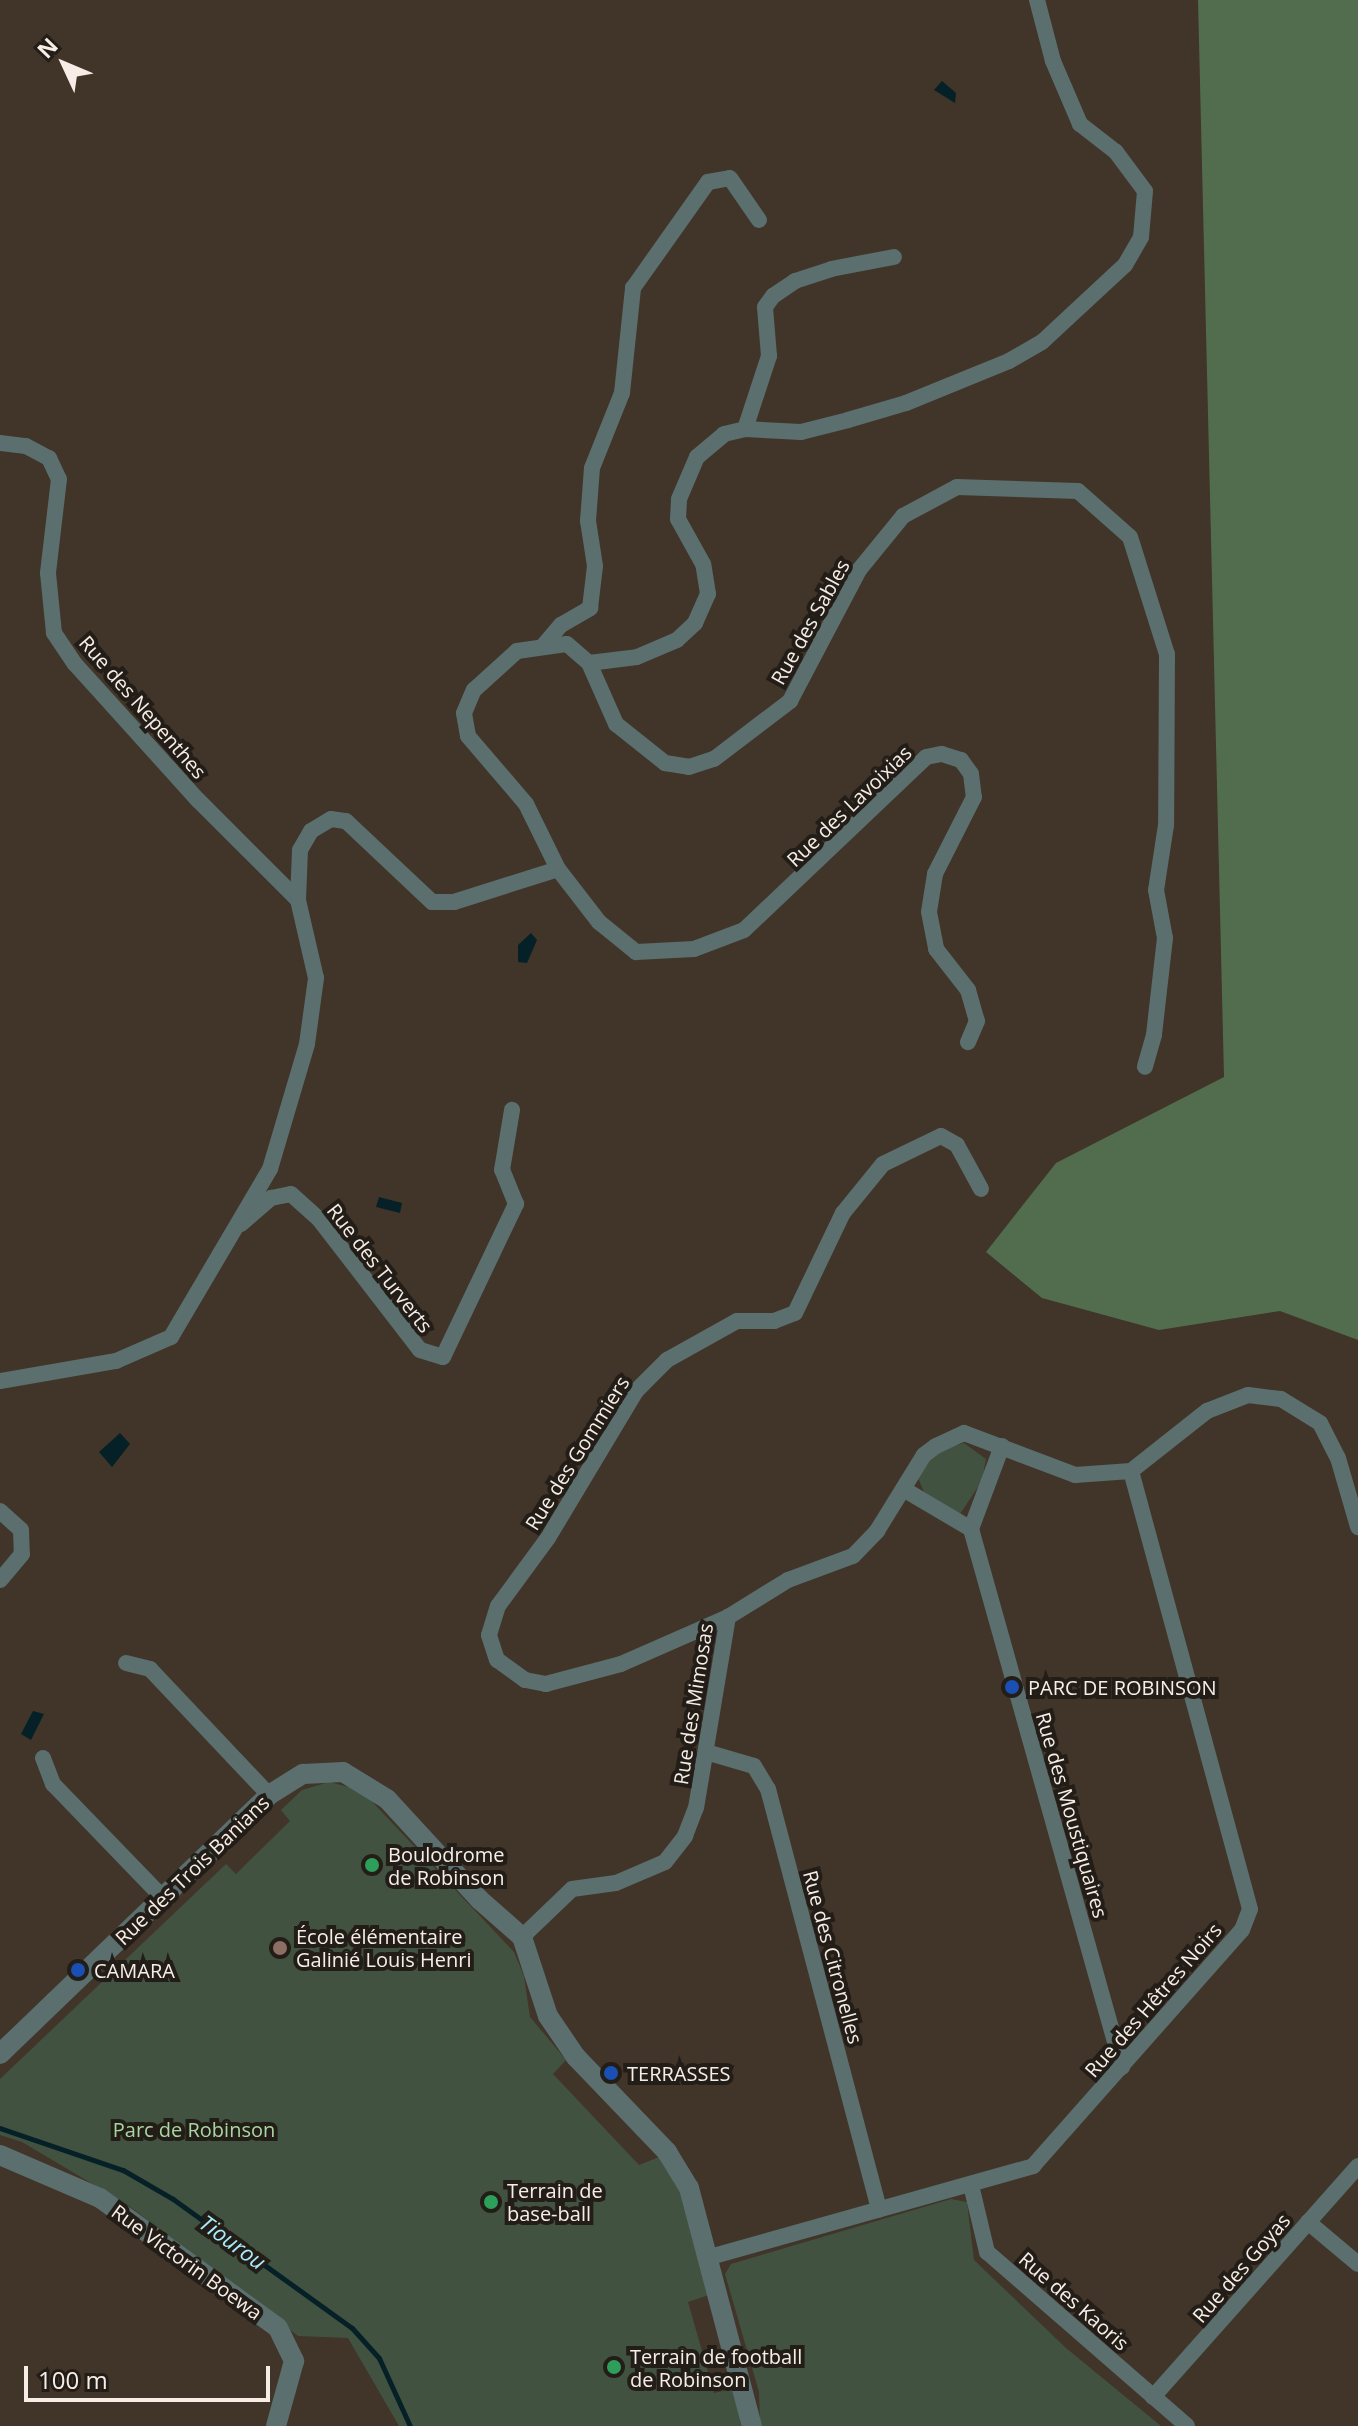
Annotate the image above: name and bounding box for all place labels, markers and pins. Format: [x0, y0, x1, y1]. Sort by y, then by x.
place label: PARC DE ROBINSON [1028, 1675, 1217, 1699]
marker: PARC DE ROBINSON [1003, 1678, 1021, 1696]
place label: Boulodrome de Robinson [388, 1842, 504, 1889]
marker: Boulodrome de Robinson [363, 1856, 381, 1874]
place label: École élémentaire Galinié Louis Henri [296, 1924, 471, 1971]
marker: École élémentaire Galinié Louis Henri [271, 1939, 289, 1957]
place label: CAMARA [94, 1958, 175, 1982]
marker: CAMARA [69, 1961, 87, 1979]
place label: TERRASSES [627, 2061, 730, 2085]
marker: TERRASSES [602, 2064, 620, 2082]
place label: Terrain de base-ball [507, 2178, 603, 2225]
marker: Terrain de base-ball [482, 2193, 500, 2211]
place label: Terrain de football de Robinson [630, 2344, 802, 2391]
marker: Terrain de football de Robinson [605, 2358, 623, 2376]

